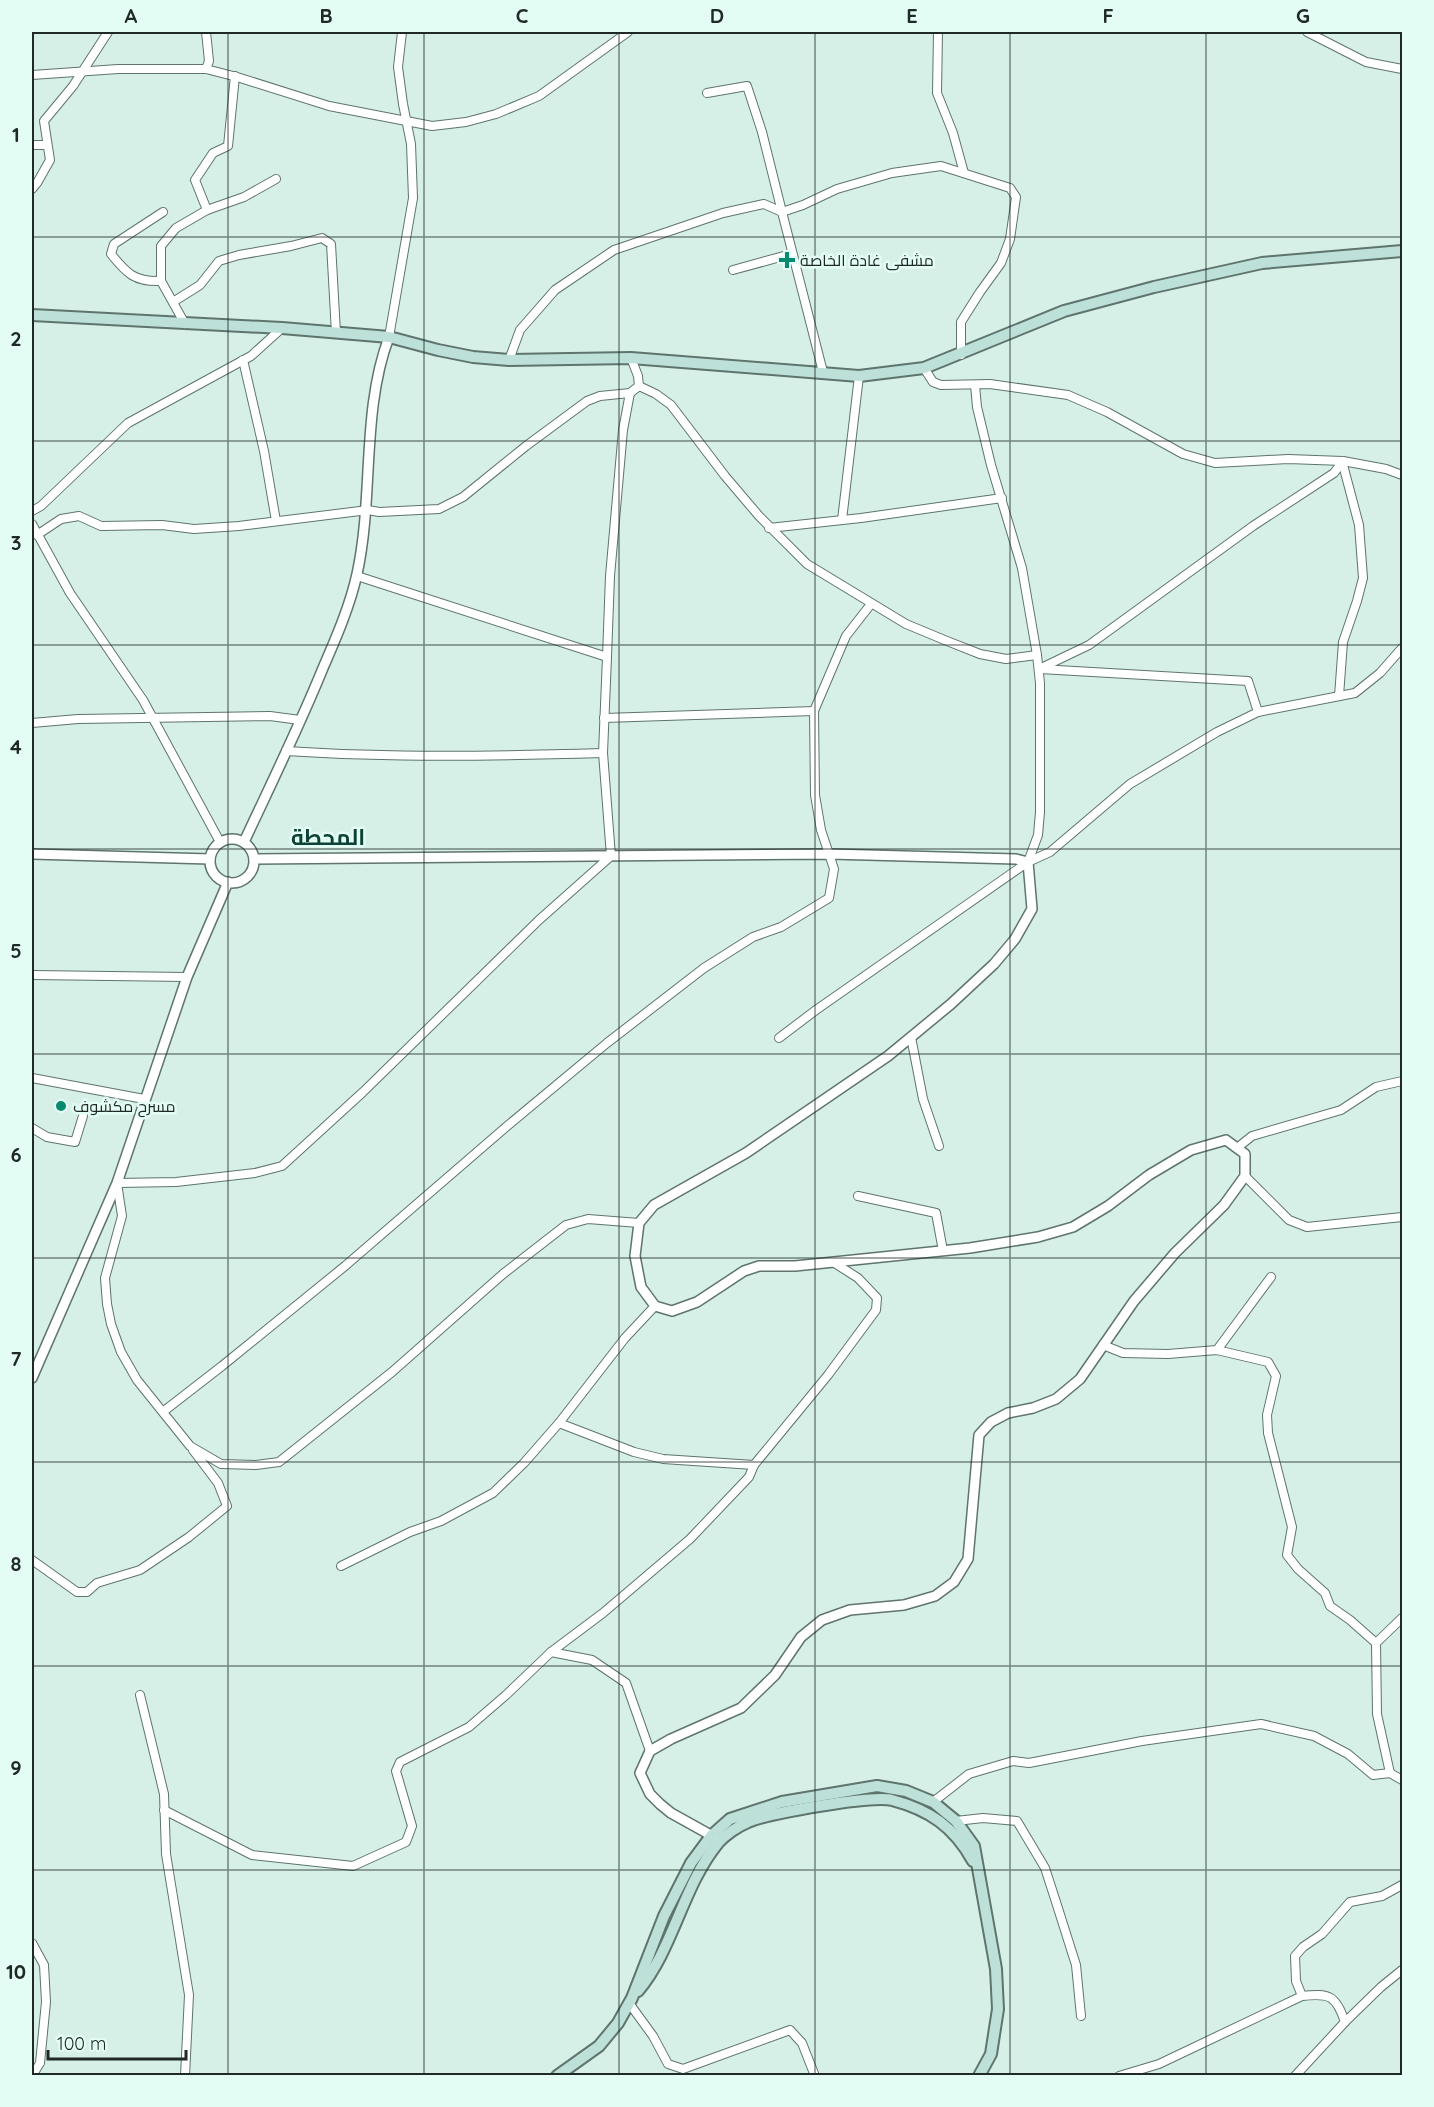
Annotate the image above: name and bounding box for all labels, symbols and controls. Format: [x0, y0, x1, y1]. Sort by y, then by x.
text: A [125, 3, 138, 28]
text: B [319, 3, 333, 28]
text: C [516, 3, 529, 28]
text: D [710, 3, 724, 28]
text: E [906, 3, 918, 28]
text: F [1102, 3, 1114, 28]
text: G [1296, 3, 1310, 28]
text: 1 [12, 122, 20, 147]
place label: مشفى غادة الخاصة [800, 250, 934, 271]
marker: مشفى غادة الخاصة [778, 251, 796, 269]
text: 2 [10, 326, 22, 351]
text: 3 [11, 530, 21, 555]
text: 4 [10, 734, 22, 759]
district label: المحطة [291, 823, 365, 851]
text: 5 [10, 938, 22, 963]
place label: مسرح مكشوف [73, 1096, 176, 1118]
marker: مسرح مكشوف [54, 1099, 68, 1113]
text: 6 [10, 1142, 22, 1167]
text: 7 [11, 1346, 22, 1371]
text: 8 [11, 1551, 22, 1576]
text: 9 [10, 1755, 22, 1780]
text: 10 [6, 1959, 26, 1984]
scale bar [48, 2023, 186, 2061]
text: 100 m [57, 2032, 106, 2055]

